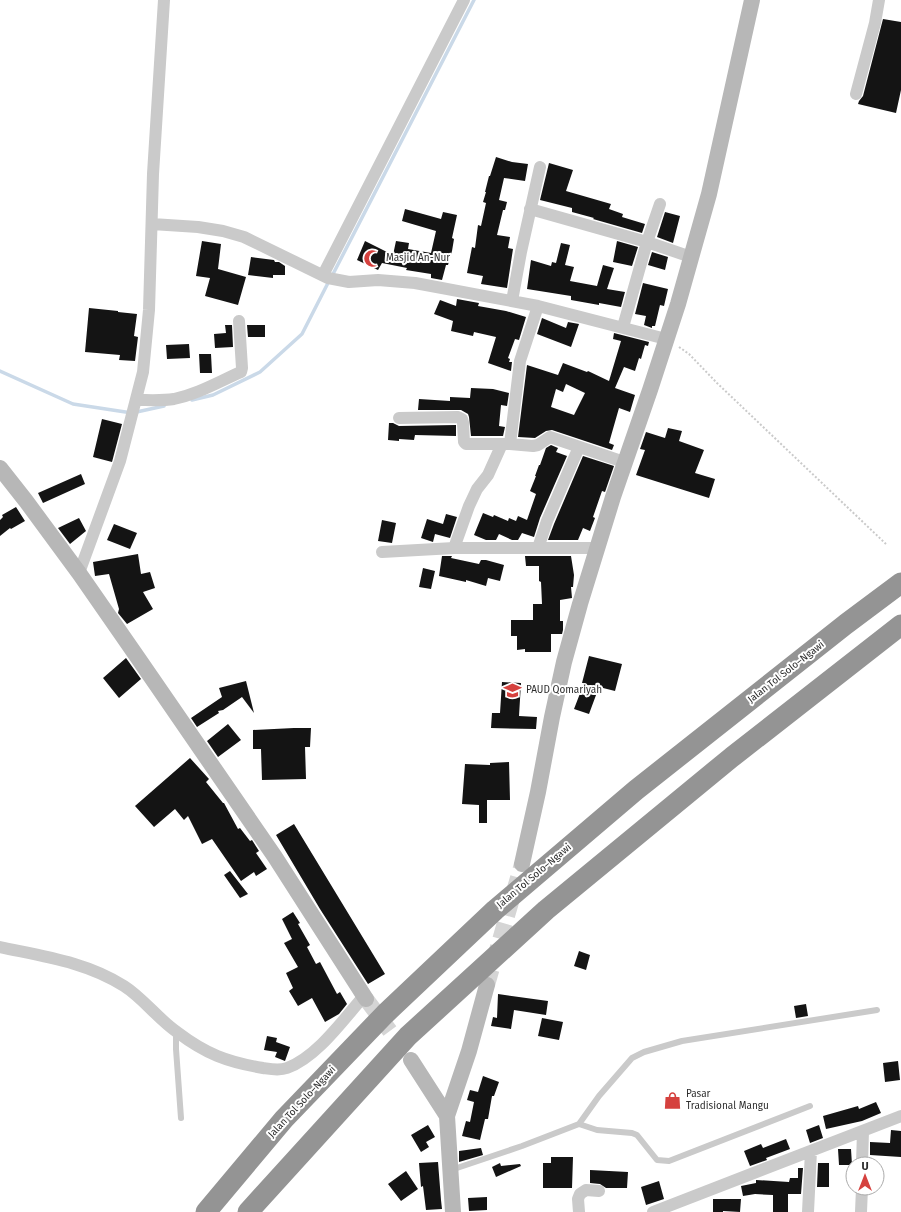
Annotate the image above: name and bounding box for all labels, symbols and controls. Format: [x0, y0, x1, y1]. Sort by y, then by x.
mosque icon: Masjid An-Nur [363, 248, 383, 268]
place label: Masjid An-Nur [386, 252, 450, 264]
street label: Jalan Tol Solo–Ngawi [745, 638, 827, 706]
school or university icon: PAUD Qomariyah [503, 680, 523, 700]
place label: PAUD Qomariyah [526, 684, 602, 696]
street label: Jalan Tol Solo–Ngawi [494, 841, 574, 911]
street label: Jalan Tol Solo–Ngawi [266, 1064, 338, 1140]
place label: Pasar Tradisional Mangu [686, 1088, 769, 1112]
shop icon: Pasar Tradisional Mangu [663, 1090, 683, 1110]
north arrow [845, 1156, 885, 1196]
text: U [861, 1160, 869, 1173]

